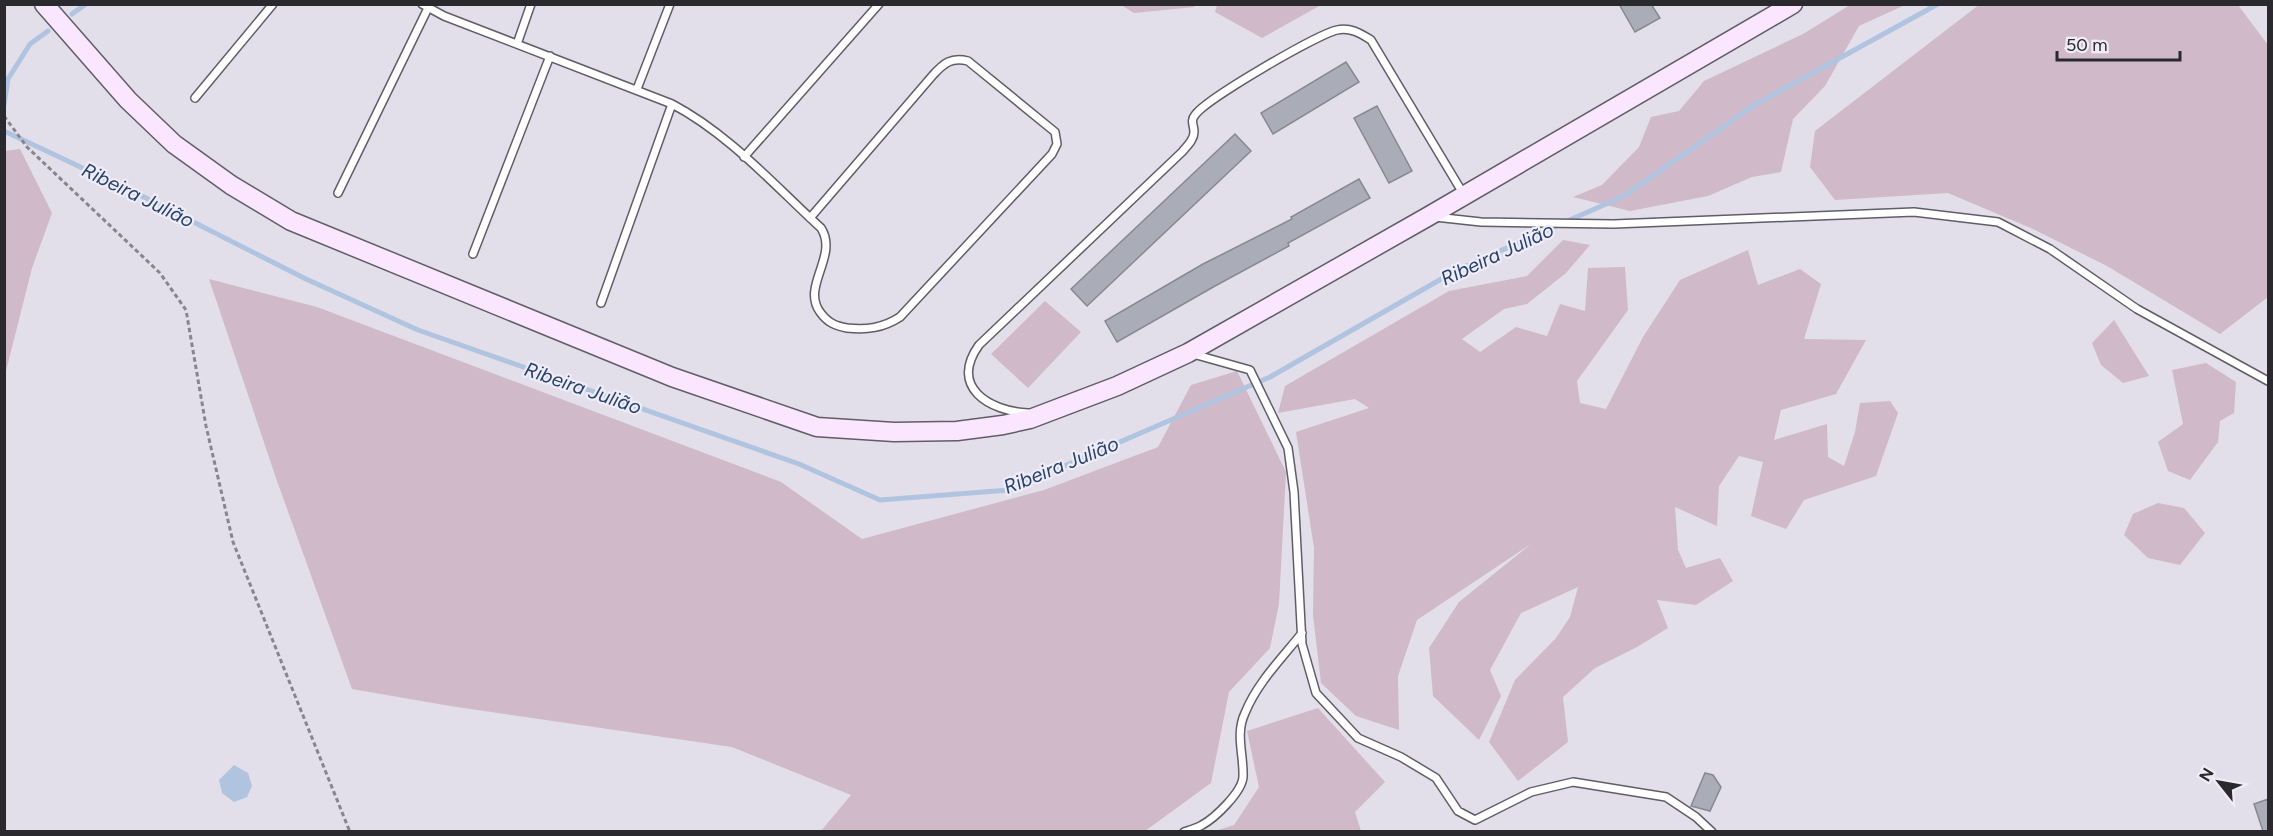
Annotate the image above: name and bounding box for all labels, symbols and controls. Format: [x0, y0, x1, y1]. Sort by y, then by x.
scale bar [2057, 24, 2180, 62]
text: 50 m [2066, 34, 2108, 56]
water label: Ribeira Julião [78, 157, 198, 233]
water label: Ribeira Julião [1437, 217, 1558, 291]
water label: Ribeira Julião [521, 357, 645, 419]
water label: Ribeira Julião [1000, 431, 1122, 499]
north arrow [2189, 752, 2249, 812]
text: N [2195, 764, 2218, 785]

